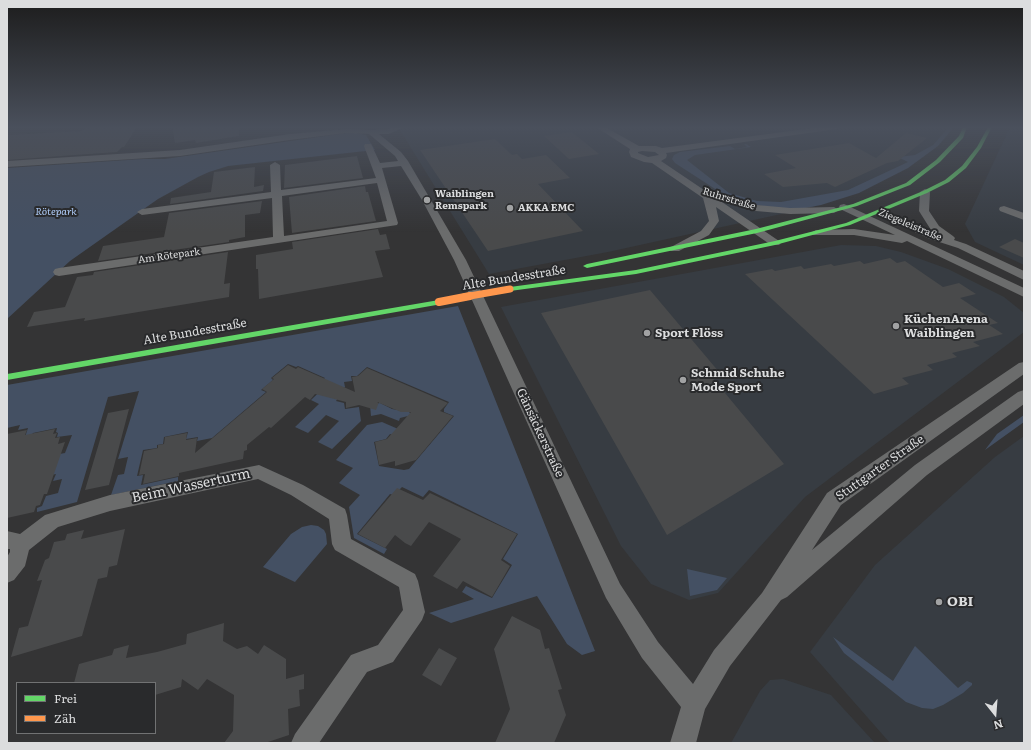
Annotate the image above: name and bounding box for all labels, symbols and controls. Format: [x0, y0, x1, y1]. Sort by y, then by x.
street label: Ruhrstraße [701, 185, 757, 213]
place label: Waiblingen Remspark [435, 188, 494, 212]
marker: Waiblingen Remspark [422, 195, 432, 205]
place label: AKKA EMC [518, 202, 574, 214]
marker: AKKA EMC [505, 203, 515, 213]
park label: Rötepark [35, 206, 77, 218]
street label: Ziegeleistraße [877, 206, 943, 244]
street label: Am Rötepark [137, 246, 201, 266]
street label: Alte Bundesstraße [461, 263, 567, 293]
place label: KüchenArena Waiblingen [904, 312, 988, 340]
street label: Alte Bundesstraße [142, 316, 248, 348]
marker: KüchenArena Waiblingen [891, 321, 901, 331]
place label: Sport Flöss [655, 326, 723, 340]
marker: Sport Flöss [642, 328, 652, 338]
place label: Schmid Schuhe Mode Sport [691, 366, 785, 394]
marker: Schmid Schuhe Mode Sport [678, 375, 688, 385]
street label: Gänsäckerstraße [513, 386, 567, 480]
street label: Stuttgarter Straße [833, 432, 927, 504]
street label: Beim Wasserturm [130, 465, 252, 507]
place label: OBI [947, 594, 973, 610]
marker: OBI [934, 597, 944, 607]
legend [16, 682, 156, 734]
text: Frei [54, 689, 77, 707]
north arrow [975, 694, 1015, 734]
text: Zäh [54, 709, 76, 727]
text: N [992, 716, 1005, 734]

